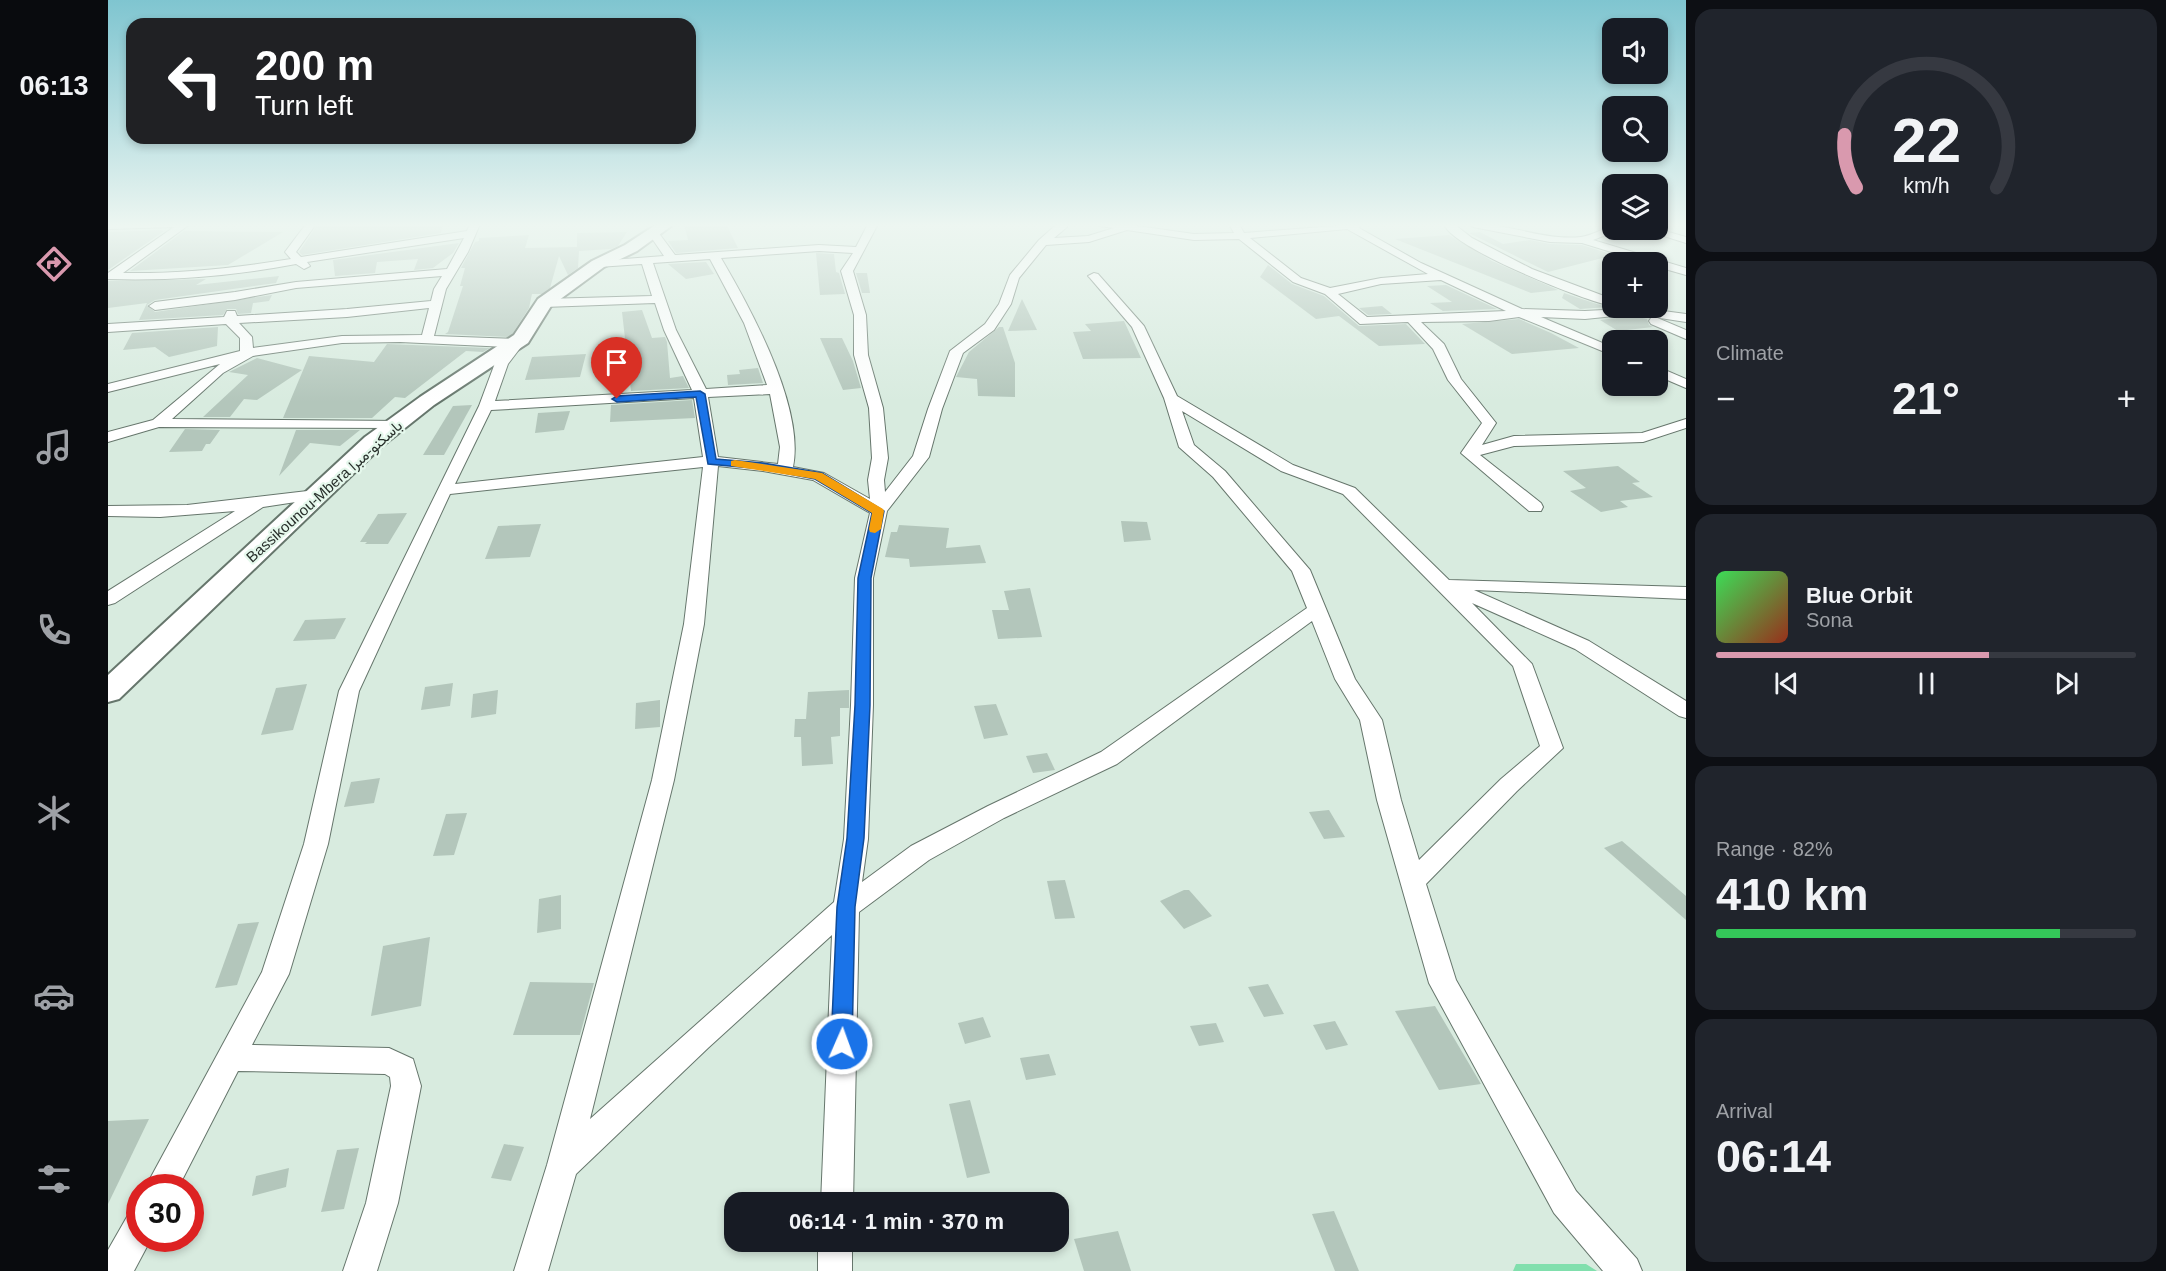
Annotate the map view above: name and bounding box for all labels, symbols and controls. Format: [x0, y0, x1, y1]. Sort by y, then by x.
map controls [1602, 18, 1668, 396]
button: sound [1602, 18, 1668, 84]
icon: left [156, 42, 234, 120]
text: 200 m [255, 42, 374, 89]
text: 06:13 [19, 71, 89, 101]
text: Turn left [255, 91, 353, 121]
button: search [1602, 96, 1668, 162]
text: 22 [1891, 106, 1961, 175]
button: layers [1602, 174, 1668, 240]
text: km/h [1903, 174, 1949, 198]
icon: directions [33, 243, 75, 285]
button: + [1602, 252, 1668, 318]
button: − [1602, 330, 1668, 396]
pin [591, 337, 642, 399]
text: Climate [1716, 342, 1784, 364]
icon: arrive [600, 346, 633, 379]
text: 21° [1892, 373, 1960, 424]
text: − [1716, 380, 1735, 417]
text: + [2117, 380, 2136, 417]
street label: Bassikounou-Mbera باسكنو-مبرا [243, 417, 406, 566]
icon: music [33, 426, 75, 468]
text: Blue Orbit [1806, 583, 1912, 608]
icon: phone [33, 609, 75, 651]
text: Sona [1806, 609, 1853, 631]
icon: previous [1770, 667, 1803, 700]
icon: pause [1910, 667, 1943, 700]
icon: next [2050, 667, 2083, 700]
icon: climate [33, 792, 75, 834]
text: Range · 82% [1716, 838, 1833, 860]
text: 410 km [1716, 869, 1869, 920]
icon: car [33, 975, 75, 1017]
position arrow [810, 1012, 874, 1076]
text: Arrival [1716, 1100, 1773, 1122]
text: 06:14 [1716, 1131, 1831, 1182]
icon: filters [33, 1158, 75, 1200]
speed limit sign: 30 [126, 1174, 204, 1252]
text: 06:14 · 1 min · 370 m [789, 1209, 1004, 1234]

